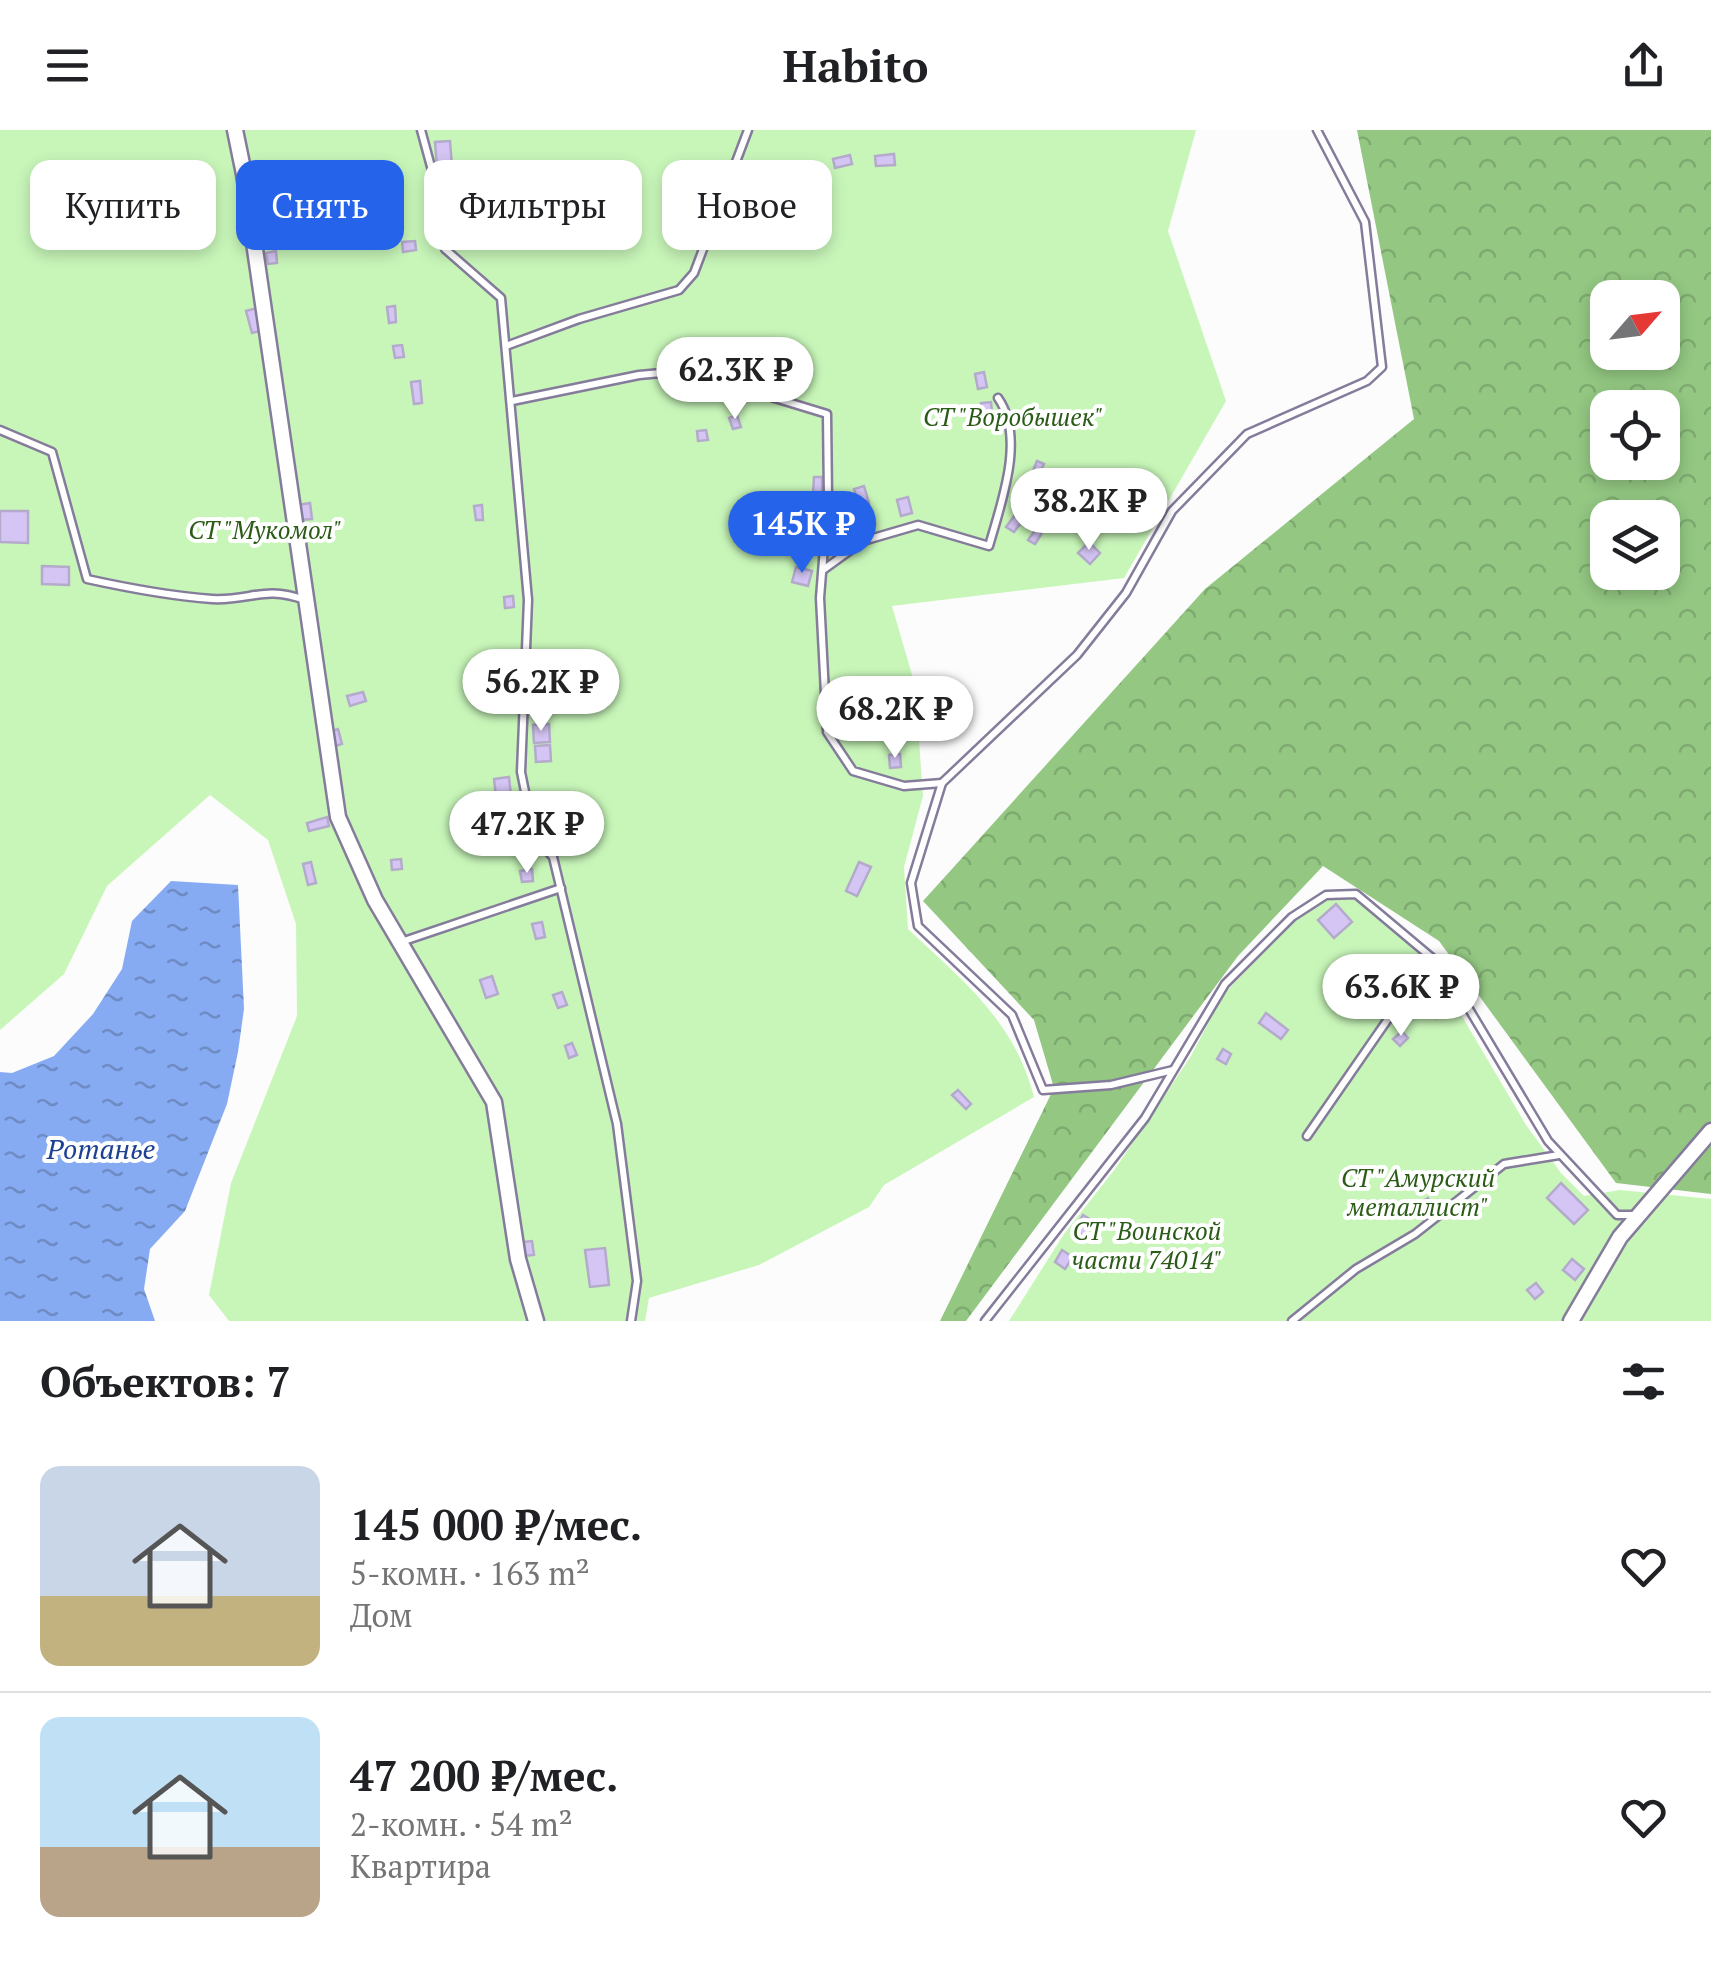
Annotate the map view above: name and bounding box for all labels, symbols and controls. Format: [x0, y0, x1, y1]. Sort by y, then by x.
text: Habito [783, 35, 928, 95]
icon: menu [40, 38, 95, 93]
icon: share [1616, 38, 1671, 93]
chip: Купить [30, 160, 216, 250]
chip: Снять [236, 160, 404, 250]
chip: Фильтры [424, 160, 642, 250]
chip: Новое [662, 160, 832, 250]
north arrow [1590, 280, 1680, 370]
map controls [1590, 280, 1680, 590]
pin: 62.3K ₽ [643, 337, 827, 422]
text: 62.3K ₽ [678, 348, 792, 390]
button: locate [1590, 390, 1680, 480]
park label: СТ "Воробышек" [923, 400, 1103, 433]
pin: 38.2K ₽ [997, 468, 1181, 553]
text: 38.2K ₽ [1032, 479, 1146, 521]
pin: 145K ₽ [721, 491, 883, 576]
button: layers [1590, 500, 1680, 590]
text: 145K ₽ [750, 502, 854, 544]
park label: СТ "Мукомол" [188, 513, 342, 546]
pin: 56.2K ₽ [449, 649, 633, 734]
text: 56.2K ₽ [484, 660, 598, 702]
pin: 68.2K ₽ [803, 676, 987, 761]
text: 68.2K ₽ [838, 687, 952, 729]
pin: 47.2K ₽ [435, 791, 619, 876]
text: 47.2K ₽ [471, 802, 583, 844]
pin: 63.6K ₽ [1309, 954, 1493, 1039]
text: 63.6K ₽ [1344, 965, 1458, 1007]
water label: Ротанье [46, 1130, 156, 1167]
park label: СТ "Амурский металлист" [1341, 1161, 1495, 1223]
park label: СТ "Воинской части 74014" [1072, 1214, 1222, 1276]
text: Объектов: 7 [40, 1353, 291, 1409]
icon: filters [1616, 1354, 1671, 1409]
text: 145 000 ₽/мес. [350, 1496, 642, 1552]
icon: home [120, 1506, 240, 1626]
icon: heart [1616, 1539, 1671, 1594]
text: 5-комн. · 163 m² [350, 1552, 590, 1594]
text: Дом [350, 1594, 413, 1636]
text: 47 200 ₽/мес. [350, 1747, 618, 1803]
icon: home [120, 1757, 240, 1877]
icon: heart [1616, 1790, 1671, 1845]
text: 2-комн. · 54 m² [350, 1803, 573, 1845]
text: Квартира [350, 1845, 491, 1887]

